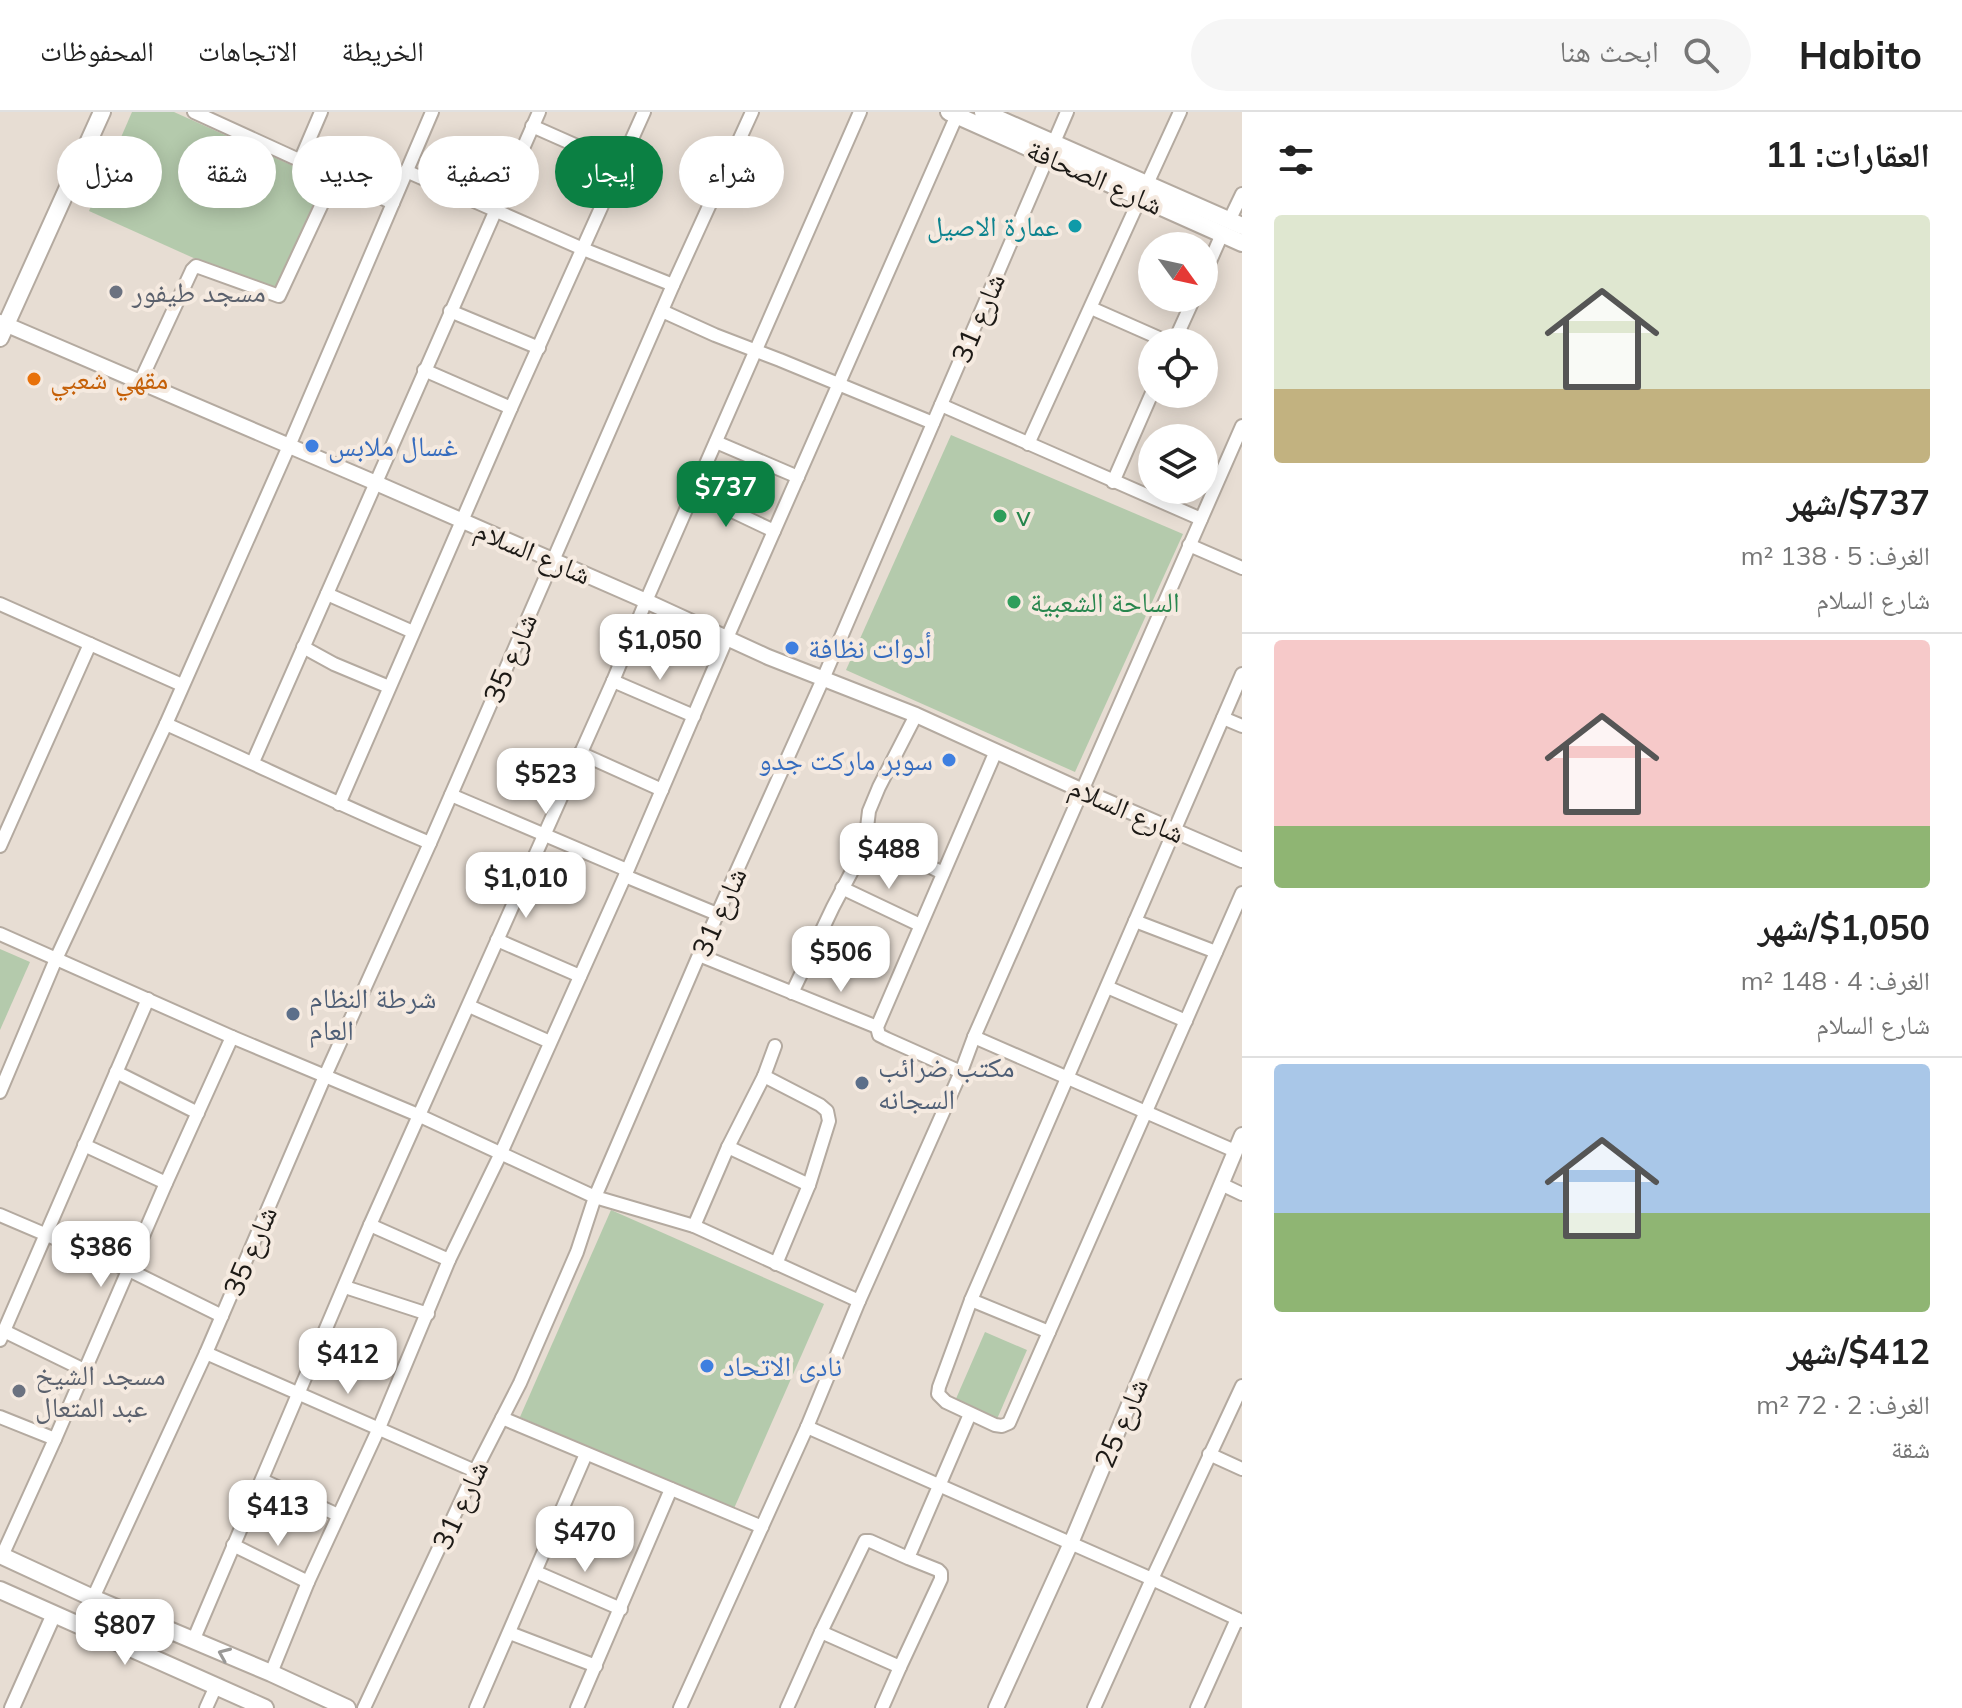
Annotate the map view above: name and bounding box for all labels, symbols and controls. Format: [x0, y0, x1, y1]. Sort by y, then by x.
search box [1191, 19, 1751, 91]
text: Habito [1799, 31, 1922, 79]
text: ابحث هنا [1560, 32, 1659, 70]
text: المحفوظات [40, 33, 154, 68]
text: الاتجاهات [198, 33, 297, 68]
text: الخريطة [341, 33, 424, 68]
icon: search [1679, 33, 1723, 77]
street label: شارع الصحافة [1021, 131, 1169, 223]
text: العقارات: 11 [1765, 133, 1930, 176]
chip: منزل [57, 136, 162, 208]
chip: شقة [178, 136, 276, 208]
chip: جديد [292, 136, 402, 208]
chip: تصفية [418, 136, 539, 208]
chip: إيجار [555, 136, 663, 208]
chip: شراء [679, 136, 784, 208]
icon: filters [1274, 138, 1318, 182]
place label: عمارة الاصيل [927, 208, 1059, 244]
marker: عمارة الاصيل [1066, 217, 1084, 235]
north arrow [1138, 232, 1218, 312]
map controls [1138, 232, 1218, 504]
icon: home [1530, 267, 1674, 411]
street label: شارع 31 [943, 268, 1013, 368]
place label: مسجد طيفور [131, 274, 266, 309]
marker: مسجد طيفور [107, 283, 125, 301]
button: locate [1138, 328, 1218, 408]
place label: مقهي شعبي [50, 361, 168, 402]
marker: مقهي شعبي [25, 370, 43, 388]
button: layers [1138, 424, 1218, 504]
place label: غسال ملابس [328, 428, 458, 464]
marker: غسال ملابس [303, 437, 321, 455]
pin: $737 [679, 461, 773, 529]
text: $737 [695, 470, 757, 503]
text: $737/شهر [1787, 481, 1930, 524]
place label: v [1016, 498, 1031, 533]
marker: v [991, 507, 1009, 525]
street label: شارع السلام [469, 512, 596, 593]
text: الغرف: 5 · 138 m² [1741, 539, 1930, 572]
text: شارع السلام [1816, 583, 1930, 616]
place label: الساحة الشعبية [1030, 584, 1180, 619]
marker: الساحة الشعبية [1005, 593, 1023, 611]
street label: شارع 35 [475, 608, 545, 708]
pin: $1,050 [595, 614, 725, 682]
text: $1,050 [618, 623, 702, 656]
place label: أدوات نظافة [808, 630, 932, 665]
marker: أدوات نظافة [783, 639, 801, 657]
icon: home [1530, 692, 1674, 836]
place label: سوبر ماركت جدو [759, 742, 933, 777]
pin: $523 [499, 748, 593, 816]
marker: سوبر ماركت جدو [940, 751, 958, 769]
text: $523 [515, 757, 577, 790]
street label: شارع السلام [1063, 769, 1190, 852]
pin: $488 [842, 823, 936, 891]
text: $488 [858, 832, 920, 865]
pin: $1,010 [461, 852, 591, 920]
text: $1,010 [484, 861, 568, 894]
street label: شارع 31 [683, 862, 755, 962]
text: $1,050/شهر [1758, 906, 1930, 949]
pin: $506 [794, 926, 888, 994]
text: $506 [810, 935, 872, 968]
text: الغرف: 4 · 148 m² [1741, 964, 1930, 997]
place label: شرطة النظام العام [309, 980, 436, 1049]
marker: شرطة النظام العام [284, 1005, 302, 1023]
text: شارع السلام [1816, 1008, 1930, 1041]
place label: مكتب ضرائب السجانه [878, 1049, 1014, 1116]
marker: مكتب ضرائب السجانه [853, 1074, 871, 1092]
icon: home [1530, 1116, 1674, 1260]
street label: شارع 35 [215, 1201, 285, 1301]
pin: $386 [54, 1221, 148, 1289]
text: $386 [70, 1230, 132, 1263]
pin: $412 [301, 1328, 395, 1396]
text: $412/شهر [1787, 1330, 1930, 1373]
text: $412 [317, 1337, 379, 1370]
place label: نادى الاتحاد [723, 1348, 842, 1383]
place label: مسجد الشيخ عبد المتعال [35, 1357, 165, 1424]
marker: نادى الاتحاد [698, 1357, 716, 1375]
street label: شارع 25 [1086, 1373, 1156, 1473]
marker: مسجد الشيخ عبد المتعال [10, 1382, 28, 1400]
text: الغرف: 2 · 72 m² [1756, 1388, 1930, 1421]
text: شقة [1891, 1432, 1930, 1465]
street label: شارع 31 [424, 1455, 496, 1555]
pin: $413 [231, 1480, 325, 1548]
text: $413 [247, 1489, 309, 1522]
pin: $470 [538, 1506, 632, 1574]
text: $470 [554, 1515, 616, 1548]
pin: $807 [78, 1599, 172, 1667]
text: $807 [94, 1608, 156, 1641]
one-way arrow [218, 1647, 232, 1664]

